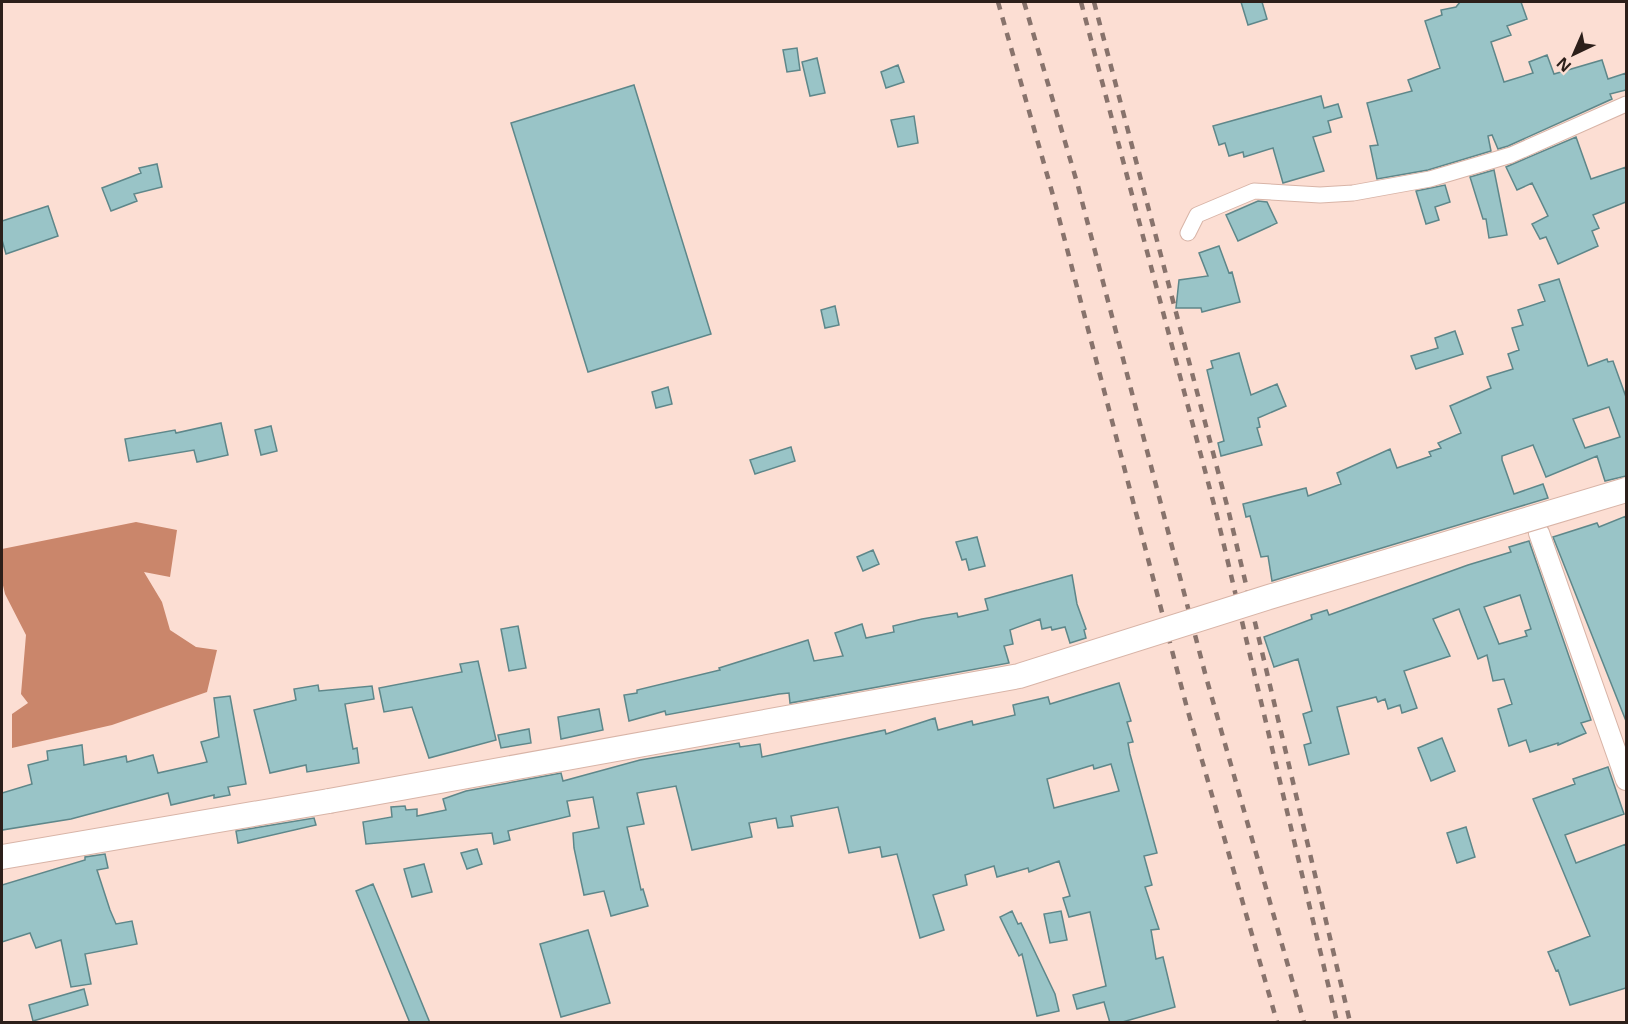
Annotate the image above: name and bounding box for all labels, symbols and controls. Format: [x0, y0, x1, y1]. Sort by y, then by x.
north arrow [1544, 24, 1604, 84]
text: N [1551, 52, 1576, 77]

